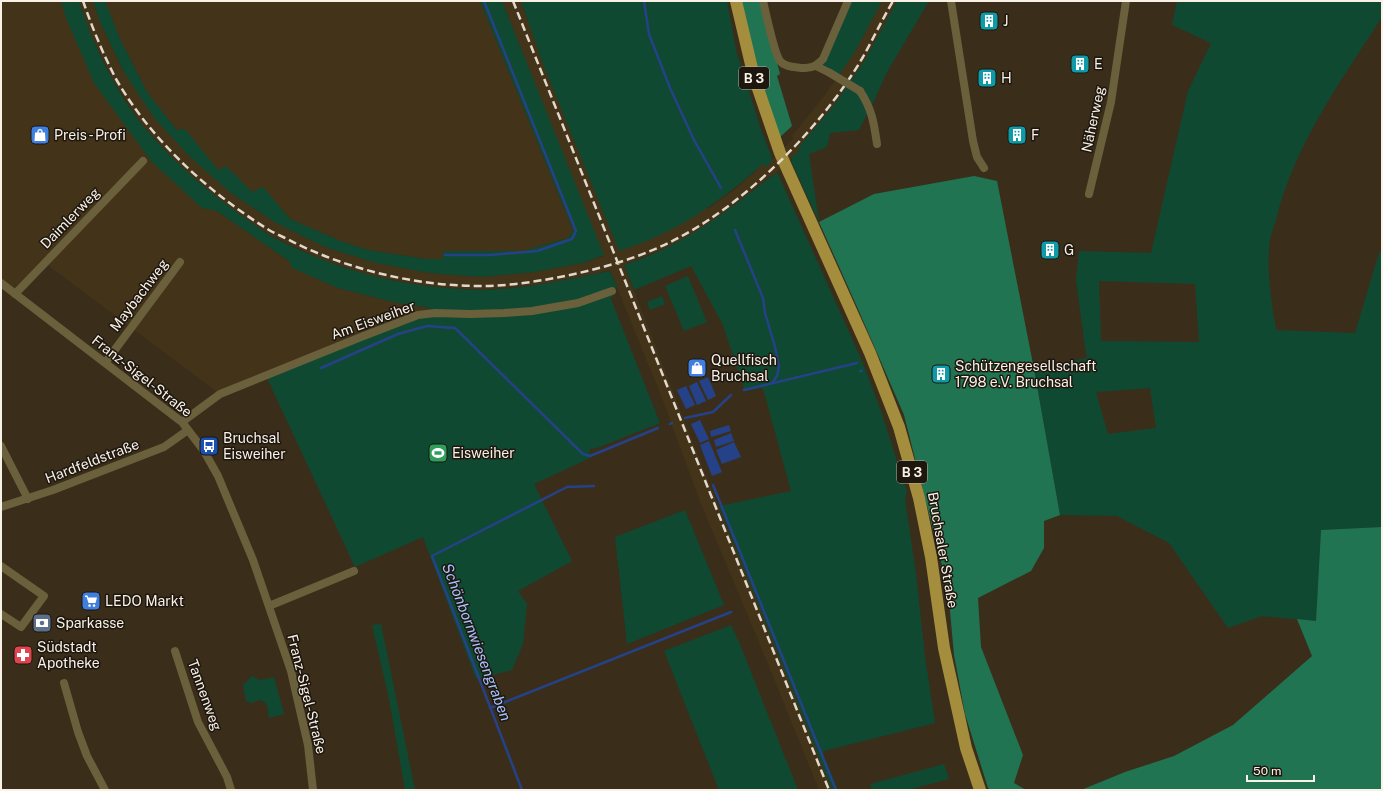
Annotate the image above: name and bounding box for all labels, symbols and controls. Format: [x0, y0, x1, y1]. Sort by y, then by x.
building icon: J [978, 10, 1000, 32]
place label: J [1003, 13, 1008, 29]
building icon: E [1069, 53, 1091, 75]
place label: E [1094, 56, 1103, 72]
road number: B 3 [739, 67, 769, 89]
building icon: H [976, 67, 998, 89]
place label: H [1001, 70, 1012, 86]
street label: Näherweg [1078, 84, 1108, 154]
shop icon: Preis - Profi [29, 124, 51, 146]
building icon: F [1006, 124, 1028, 146]
place label: Preis - Profi [54, 127, 126, 143]
place label: F [1031, 127, 1039, 143]
street label: Daimlerweg [37, 184, 103, 252]
building icon: G [1039, 239, 1061, 261]
place label: G [1064, 242, 1074, 258]
street label: Maybachweg [107, 256, 171, 334]
street label: Am Eisweiher [329, 297, 417, 343]
street label: Franz-Sigel-Straße [89, 332, 195, 420]
place label: Quellfisch Bruchsal [711, 352, 777, 384]
shop icon: Quellfisch Bruchsal [686, 357, 708, 379]
place label: Schützengesellschaft 1798 e.V. Bruchsal [955, 358, 1096, 390]
building icon: Schützengesellschaft 1798 e.V. Bruchsal [930, 363, 952, 385]
place label: Bruchsal Eisweiher [223, 430, 286, 462]
bus stop icon: Bruchsal Eisweiher [198, 435, 220, 457]
street label: Hardfeldstraße [43, 436, 141, 486]
sports icon: Eisweiher [427, 442, 449, 464]
place label: Eisweiher [452, 445, 515, 461]
road number: B 3 [897, 461, 927, 483]
street label: Bruchsaler Straße [925, 491, 961, 609]
water label: Schönbornwiesengraben [439, 561, 515, 723]
supermarket icon: LEDO Markt [80, 590, 102, 612]
place label: LEDO Markt [105, 593, 184, 609]
bank icon: Sparkasse [31, 612, 53, 634]
place label: Sparkasse [56, 615, 124, 631]
street label: Franz-Sigel-Straße [284, 633, 330, 755]
place label: Südstadt Apotheke [37, 639, 100, 671]
pharmacy icon: Südstadt Apotheke [12, 644, 34, 666]
street label: Tannenweg [185, 657, 225, 733]
scale bar [1247, 757, 1314, 783]
text: 50 m [1253, 764, 1281, 778]

